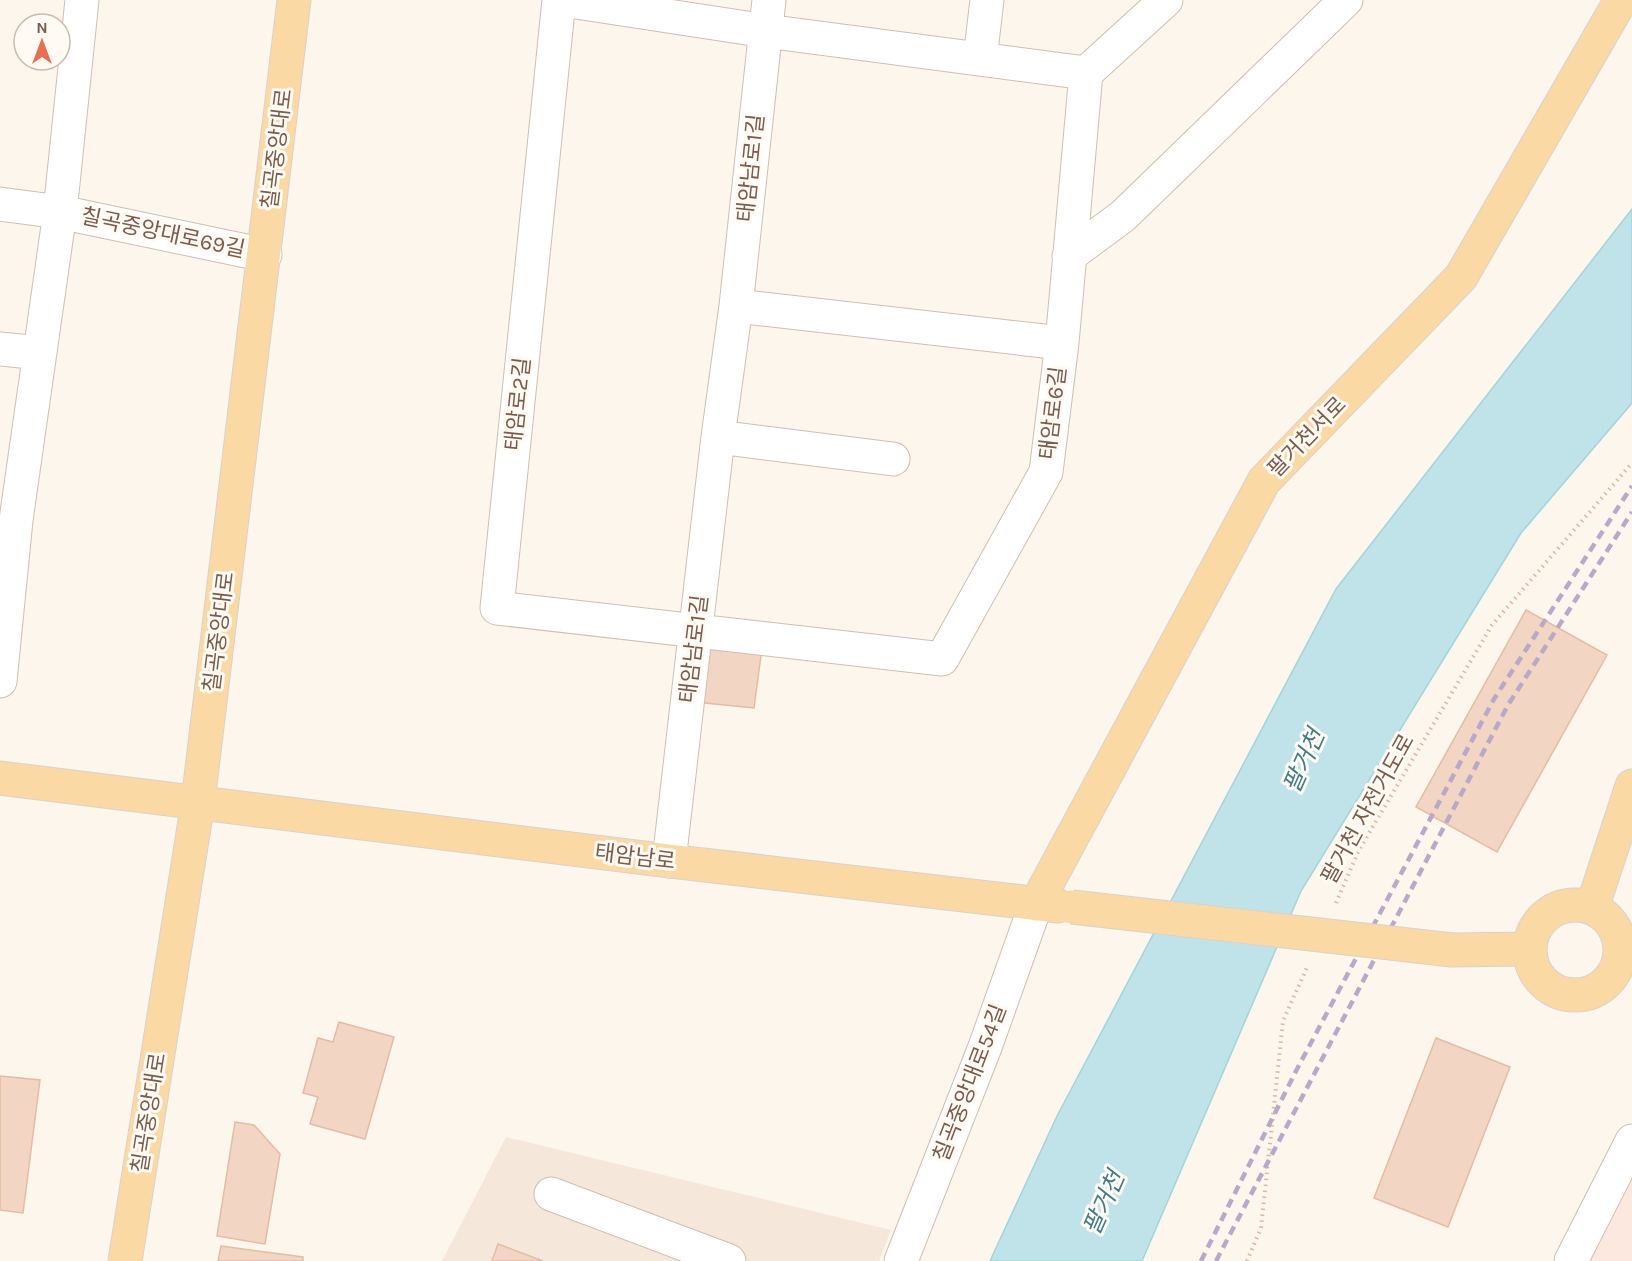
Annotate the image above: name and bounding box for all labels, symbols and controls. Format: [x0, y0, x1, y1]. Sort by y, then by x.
north arrow [12, 12, 72, 72]
text: N [36, 18, 48, 37]
street label: 칠곡중앙대로 [257, 87, 297, 211]
street label: 태암남로1길 [732, 113, 770, 223]
street label: 칠곡중앙대로69길 [79, 203, 247, 263]
street label: 태암로2길 [500, 356, 536, 452]
street label: 태암로6길 [1034, 365, 1072, 461]
street label: 팔거천서로 [1262, 392, 1352, 482]
street label: 칠곡중앙대로 [199, 570, 239, 694]
street label: 태암남로1길 [674, 594, 714, 704]
water label: 팔거천 [1278, 722, 1331, 797]
street label: 팔거천 자전거도로 [1316, 730, 1420, 888]
street label: 태암남로 [593, 839, 677, 875]
street label: 칠곡중앙대로54길 [928, 1001, 1012, 1165]
street label: 칠곡중앙대로 [127, 1051, 171, 1175]
water label: 팔거천 [1078, 1164, 1131, 1239]

